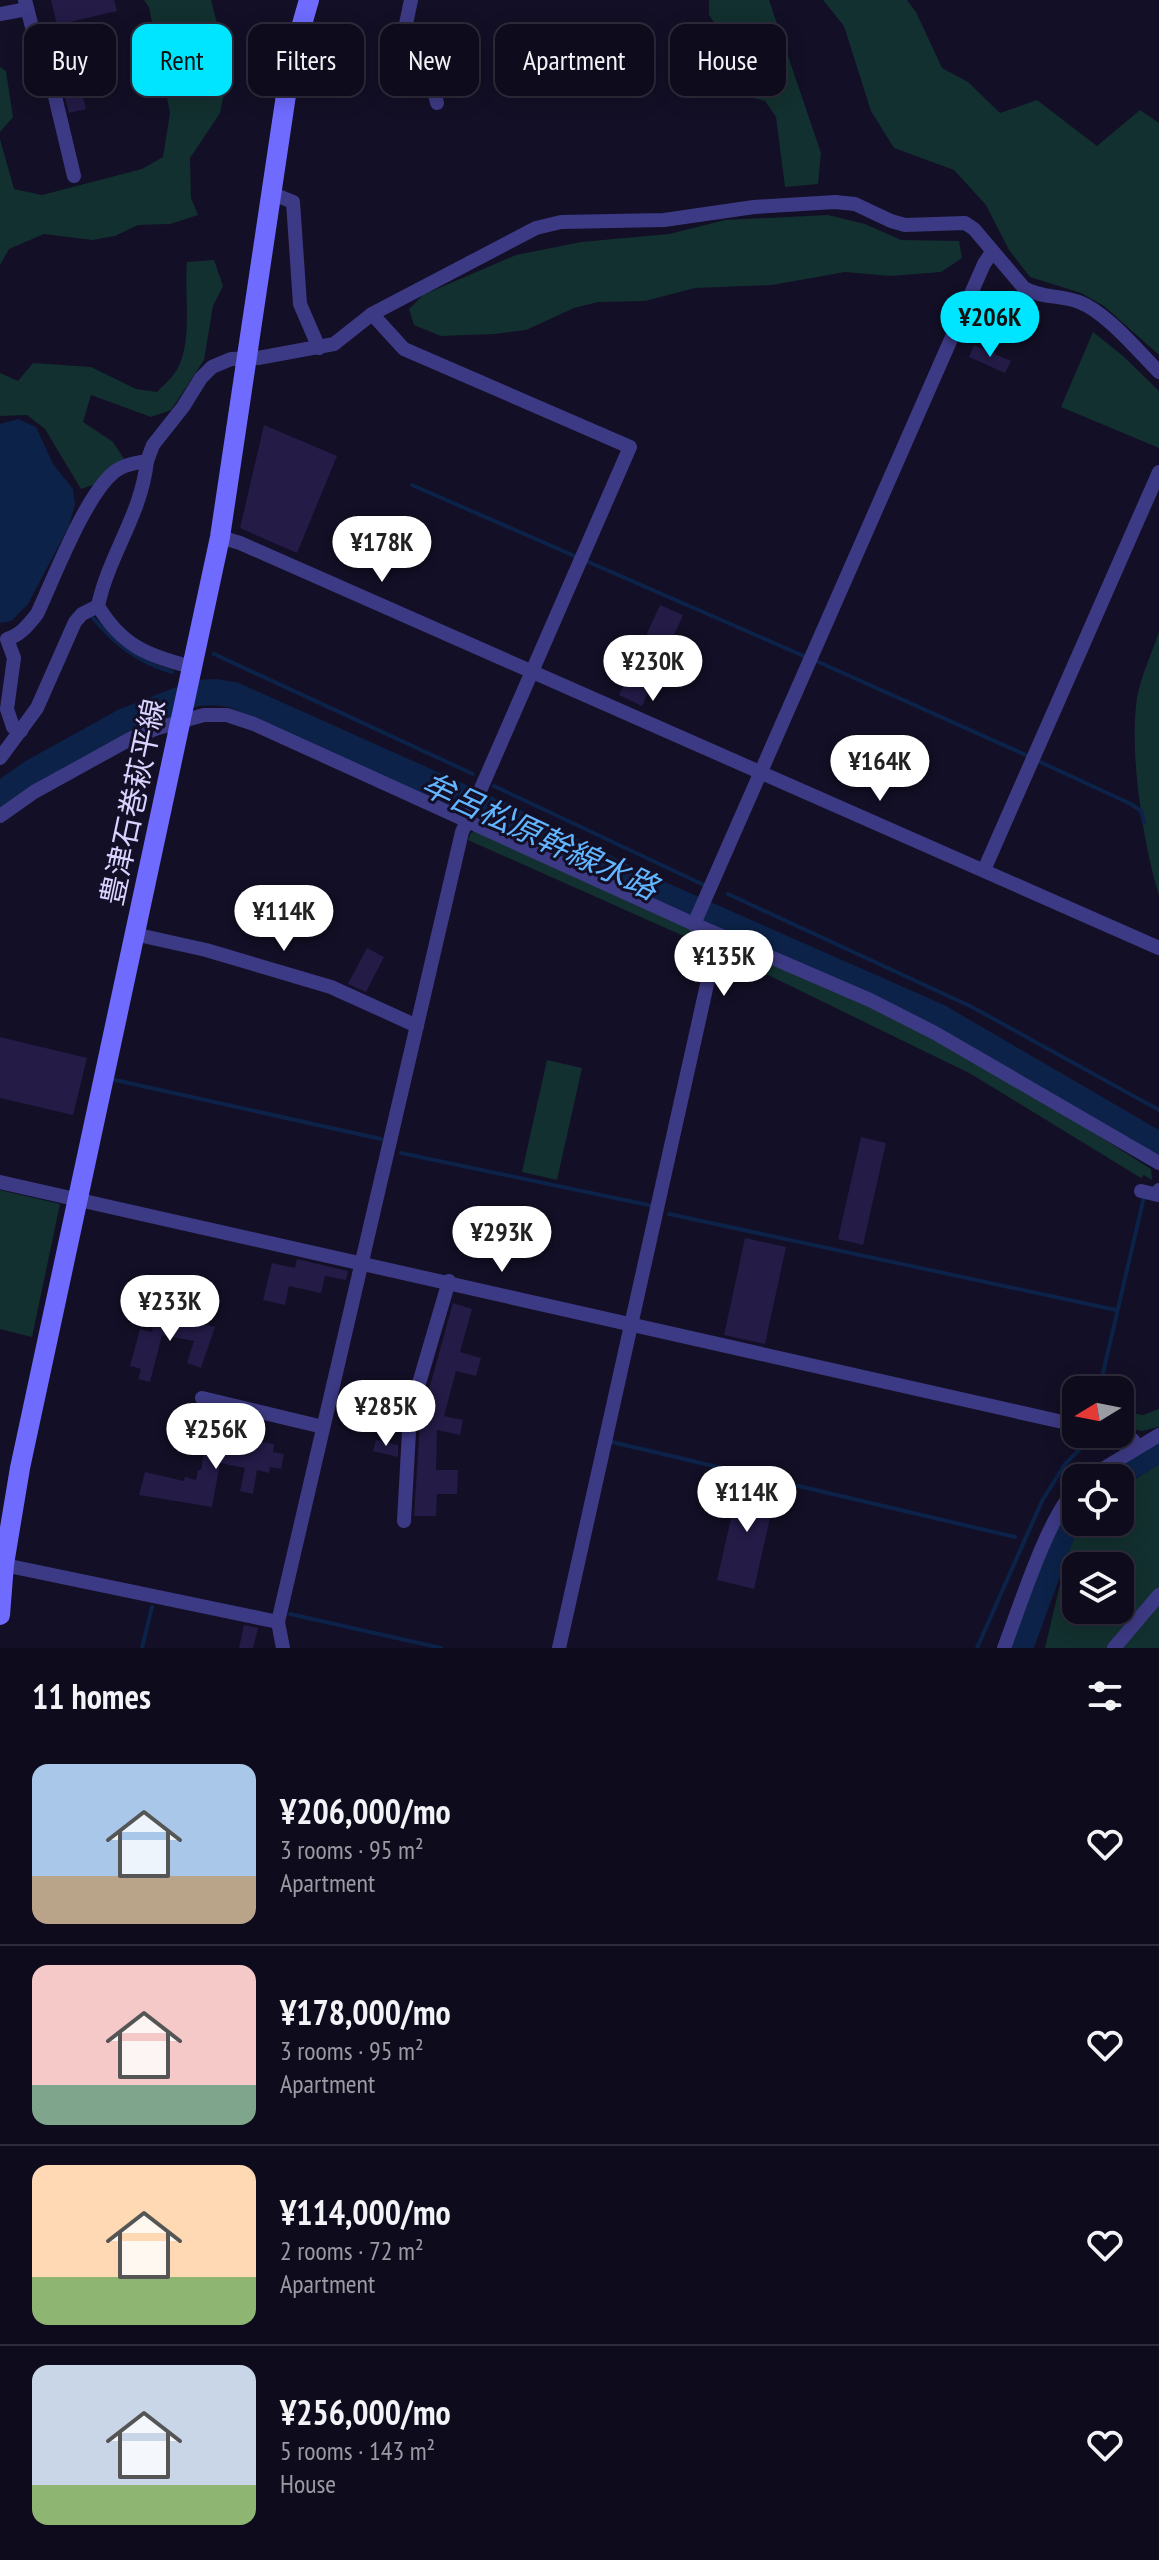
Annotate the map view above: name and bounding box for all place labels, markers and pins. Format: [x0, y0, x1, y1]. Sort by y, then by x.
pin: ¥206K [934, 291, 1046, 359]
pin: ¥178K [326, 516, 438, 584]
pin: ¥230K [597, 635, 709, 703]
pin: ¥164K [824, 735, 936, 803]
pin: ¥114K [228, 885, 340, 953]
pin: ¥135K [668, 930, 780, 998]
pin: ¥293K [446, 1206, 558, 1274]
pin: ¥233K [114, 1275, 226, 1343]
pin: ¥285K [330, 1380, 442, 1448]
pin: ¥256K [160, 1403, 272, 1471]
pin: ¥114K [691, 1466, 803, 1534]

